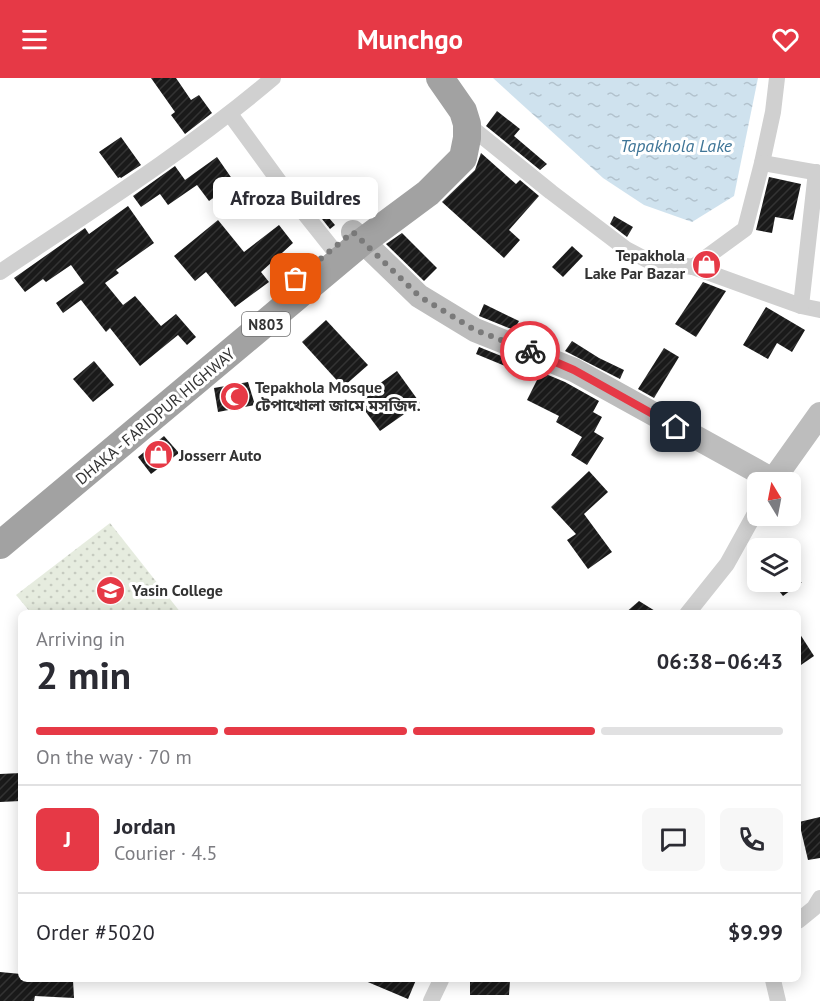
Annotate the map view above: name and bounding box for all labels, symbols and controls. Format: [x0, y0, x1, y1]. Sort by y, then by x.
text: Munchgo [357, 22, 463, 56]
icon: menu [18, 23, 51, 56]
icon: heart [769, 23, 802, 56]
water label: Tapakhola Lake [620, 134, 733, 157]
callout: Afroza Buildres [214, 177, 378, 219]
text: Afroza Buildres [230, 185, 361, 211]
place label: Tepakhola Lake Par Bazar [584, 245, 685, 283]
shop icon: Tepakhola Lake Par Bazar [690, 248, 722, 280]
pin [270, 253, 321, 304]
icon: bag [279, 262, 312, 295]
road number: N803 [242, 312, 290, 336]
courier [500, 321, 560, 381]
icon: bike [514, 335, 547, 368]
street label: DHAKA - FARIDPUR HIGHWAY [71, 343, 239, 488]
place label: Tepakhola Mosque টেপাখোলা জামে মসজিদ. [255, 377, 421, 415]
mosque icon: Tepakhola Mosque টেপাখোলা জামে মসজিদ. [218, 380, 250, 412]
pin [650, 401, 701, 452]
icon: home [659, 410, 692, 443]
shop icon: Josserr Auto [142, 439, 174, 471]
place label: Josserr Auto [178, 445, 262, 465]
north arrow [747, 472, 801, 526]
map controls [747, 472, 801, 592]
button: layers [747, 538, 801, 592]
school or university icon: Yasin College [95, 574, 127, 606]
place label: Yasin College [131, 580, 223, 600]
text: Arriving in [36, 626, 125, 652]
text: 06:38–06:43 [657, 647, 783, 675]
text: 2 min [36, 649, 131, 700]
text: On the way · 70 m [36, 744, 192, 770]
button: chat [642, 808, 705, 871]
button: phone [720, 808, 783, 871]
text: Jordan [114, 812, 176, 840]
text: J [64, 825, 71, 853]
text: Courier · 4.5 [114, 840, 217, 866]
text: Order #5020 [36, 918, 155, 946]
text: $9.99 [728, 918, 783, 946]

